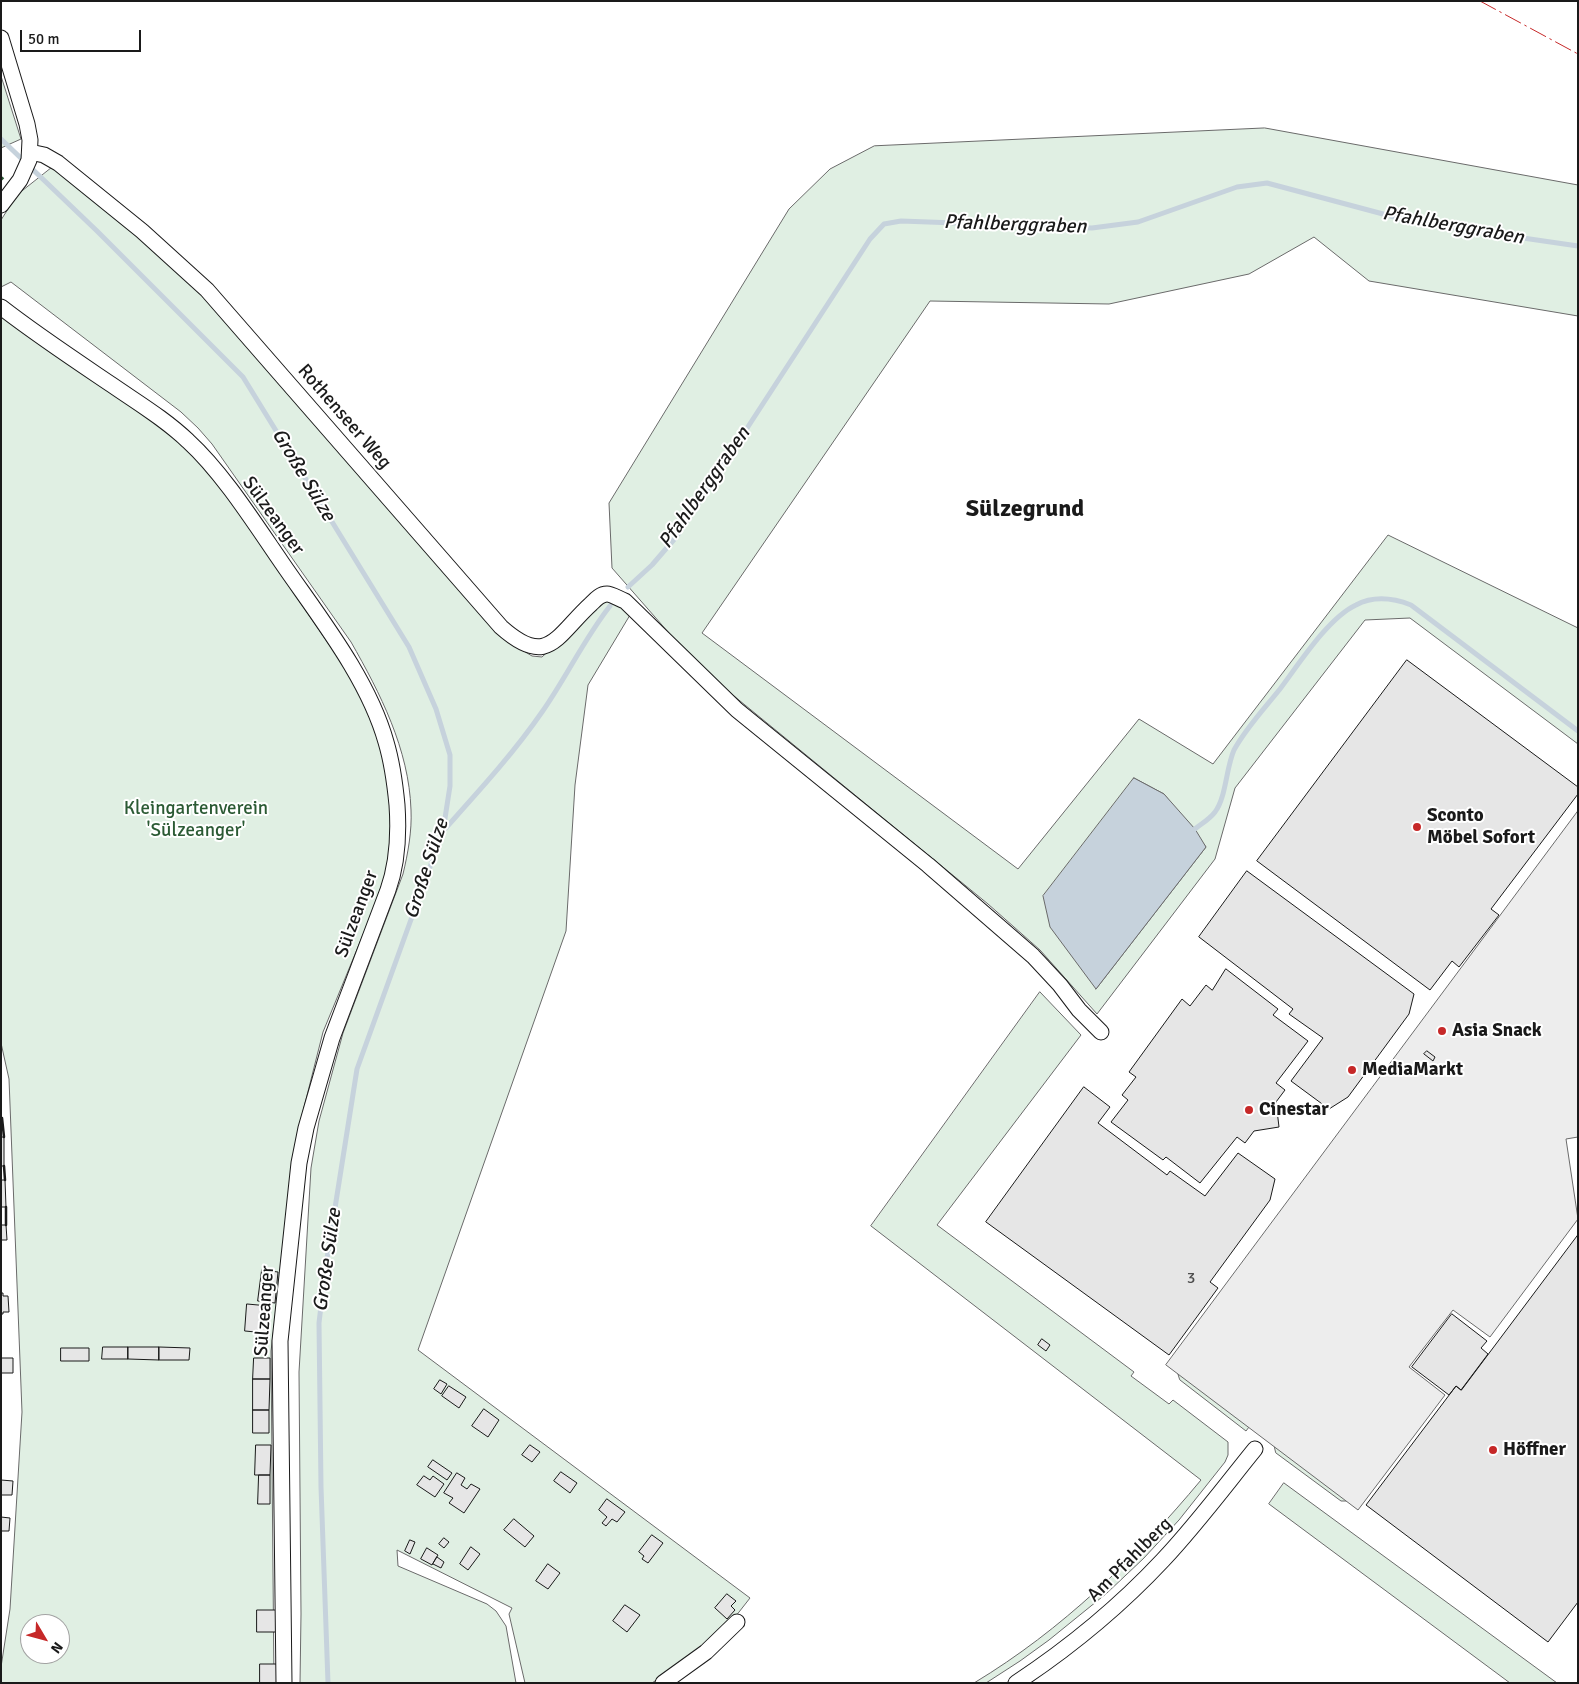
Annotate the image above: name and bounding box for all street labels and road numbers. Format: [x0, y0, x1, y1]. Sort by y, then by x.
street label: Rothenseer Weg [292, 360, 396, 474]
street label: Sülzeanger [237, 472, 309, 560]
street label: Sülzeanger [331, 867, 383, 961]
street label: Sülzeanger [250, 1265, 280, 1357]
street label: Am Pfahlberg [1083, 1513, 1177, 1607]

